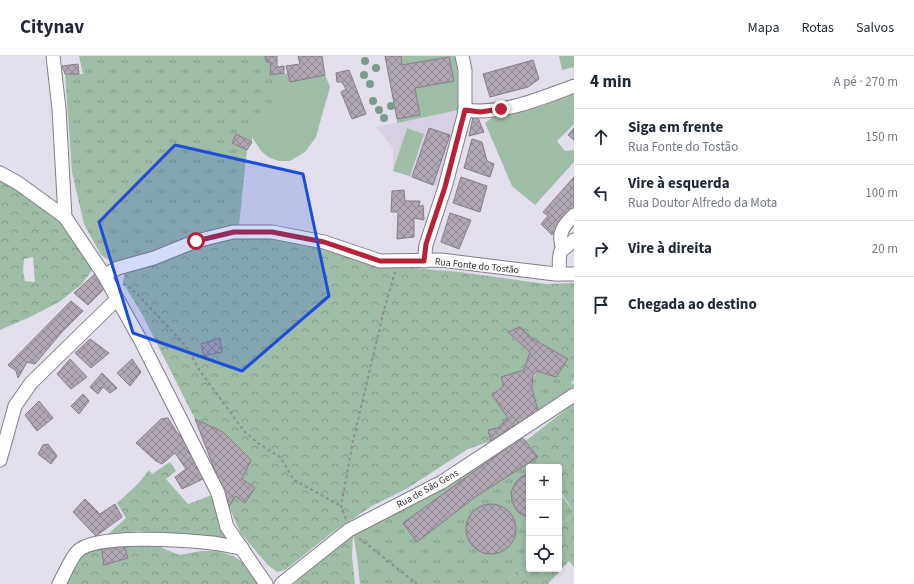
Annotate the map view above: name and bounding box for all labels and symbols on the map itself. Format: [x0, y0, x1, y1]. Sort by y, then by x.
route end [492, 100, 510, 118]
route start [187, 232, 205, 250]
street label: Rua Fonte do Tostão [434, 255, 520, 277]
street label: Rua de São Gens [394, 466, 461, 512]

